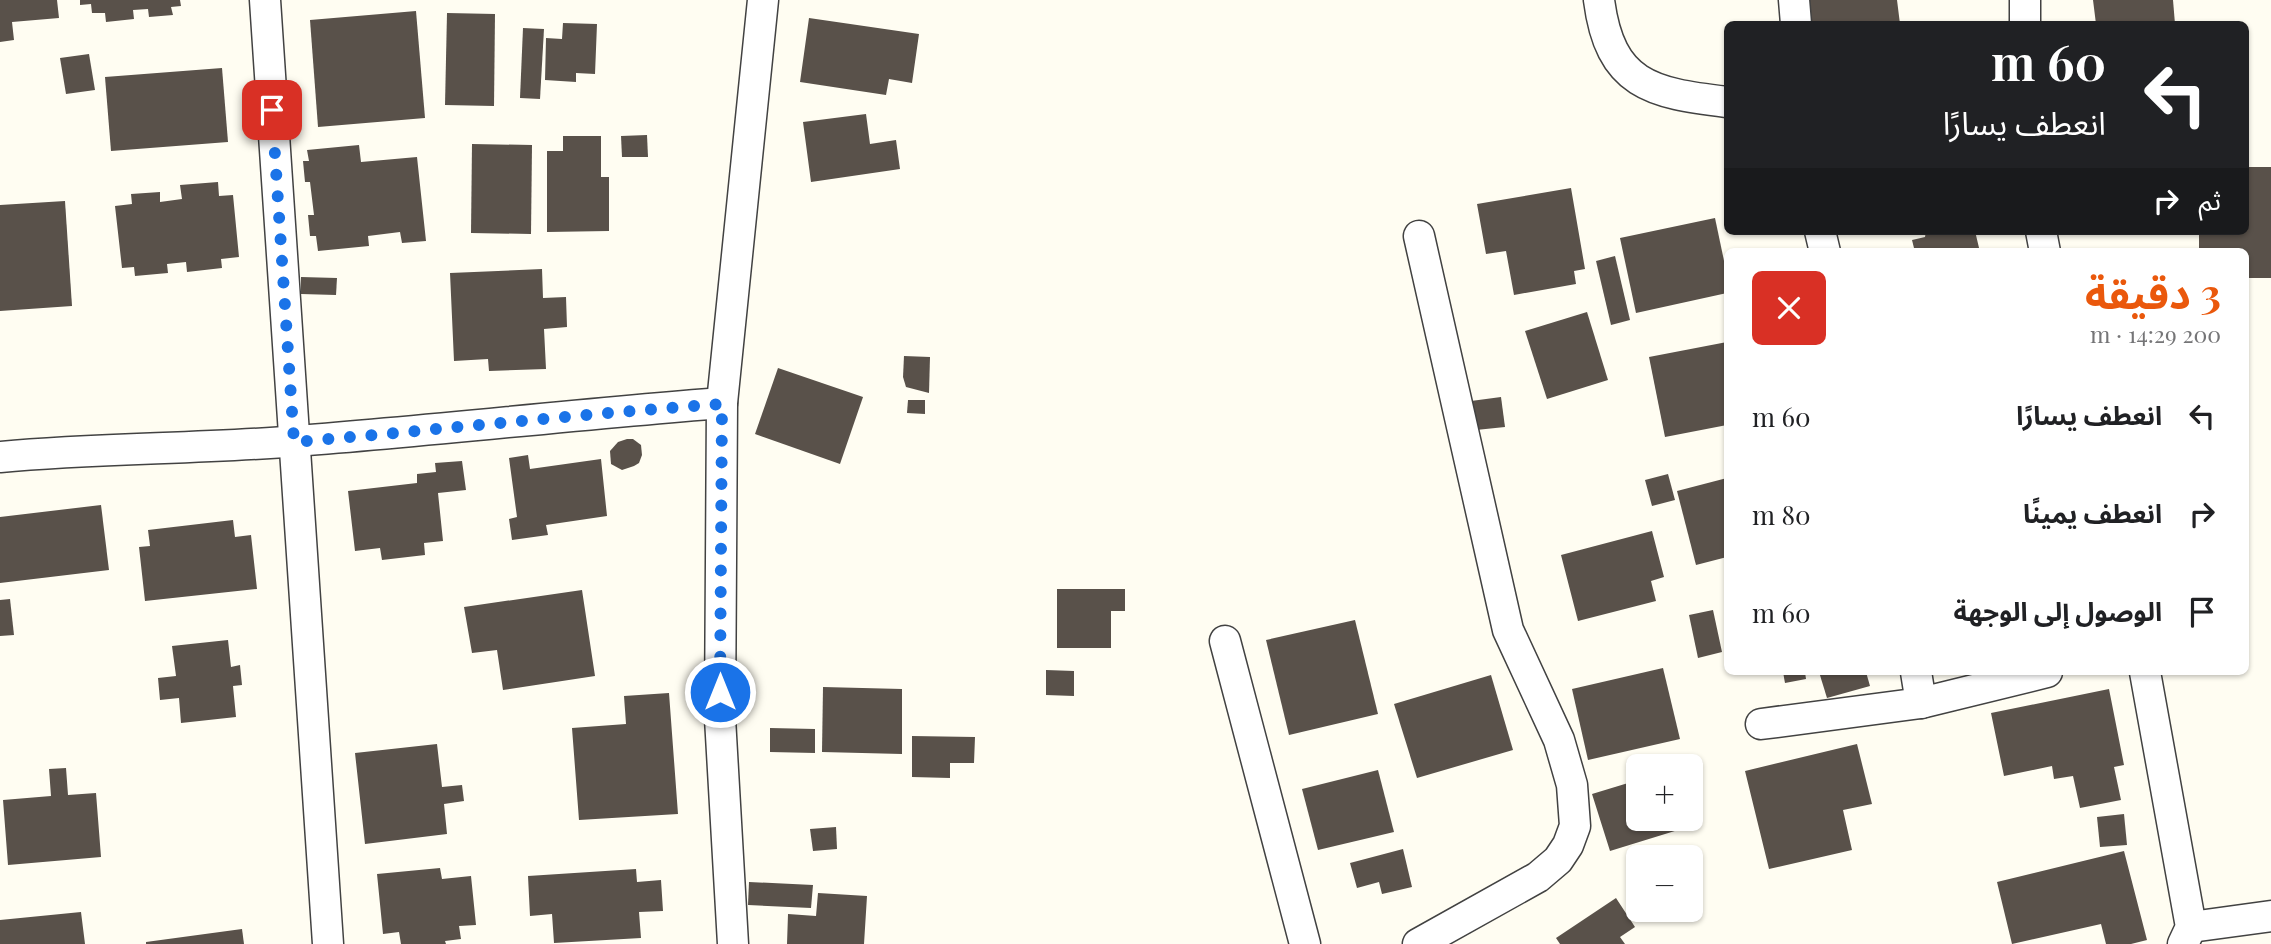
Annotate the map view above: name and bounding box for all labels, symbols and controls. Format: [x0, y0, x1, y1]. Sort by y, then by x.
text: 60 m [1991, 28, 2106, 93]
icon: left [2130, 49, 2221, 140]
pin [242, 80, 302, 140]
icon: arrive [253, 91, 291, 129]
text: انعطف يسارًا [1943, 100, 2106, 143]
icon: right [2147, 182, 2185, 220]
text: ثم [2199, 182, 2221, 217]
text: 3 دقيقة [2085, 264, 2221, 320]
button: close [1752, 271, 1826, 345]
text: 200 m · 14:29 [2090, 318, 2221, 349]
text: انعطف يسارًا [2016, 397, 2162, 432]
icon: left [2183, 397, 2221, 435]
text: 60 m [1752, 399, 1811, 434]
text: انعطف يمينًا [2023, 495, 2162, 530]
icon: right [2183, 495, 2221, 533]
text: 80 m [1752, 497, 1811, 532]
text: الوصول إلى الوجهة [1954, 593, 2162, 628]
icon: arrive [2183, 593, 2221, 631]
text: 60 m [1752, 595, 1811, 630]
position arrow [683, 655, 757, 729]
map controls [1626, 754, 1703, 922]
button: + [1626, 754, 1703, 831]
button: − [1626, 845, 1703, 922]

